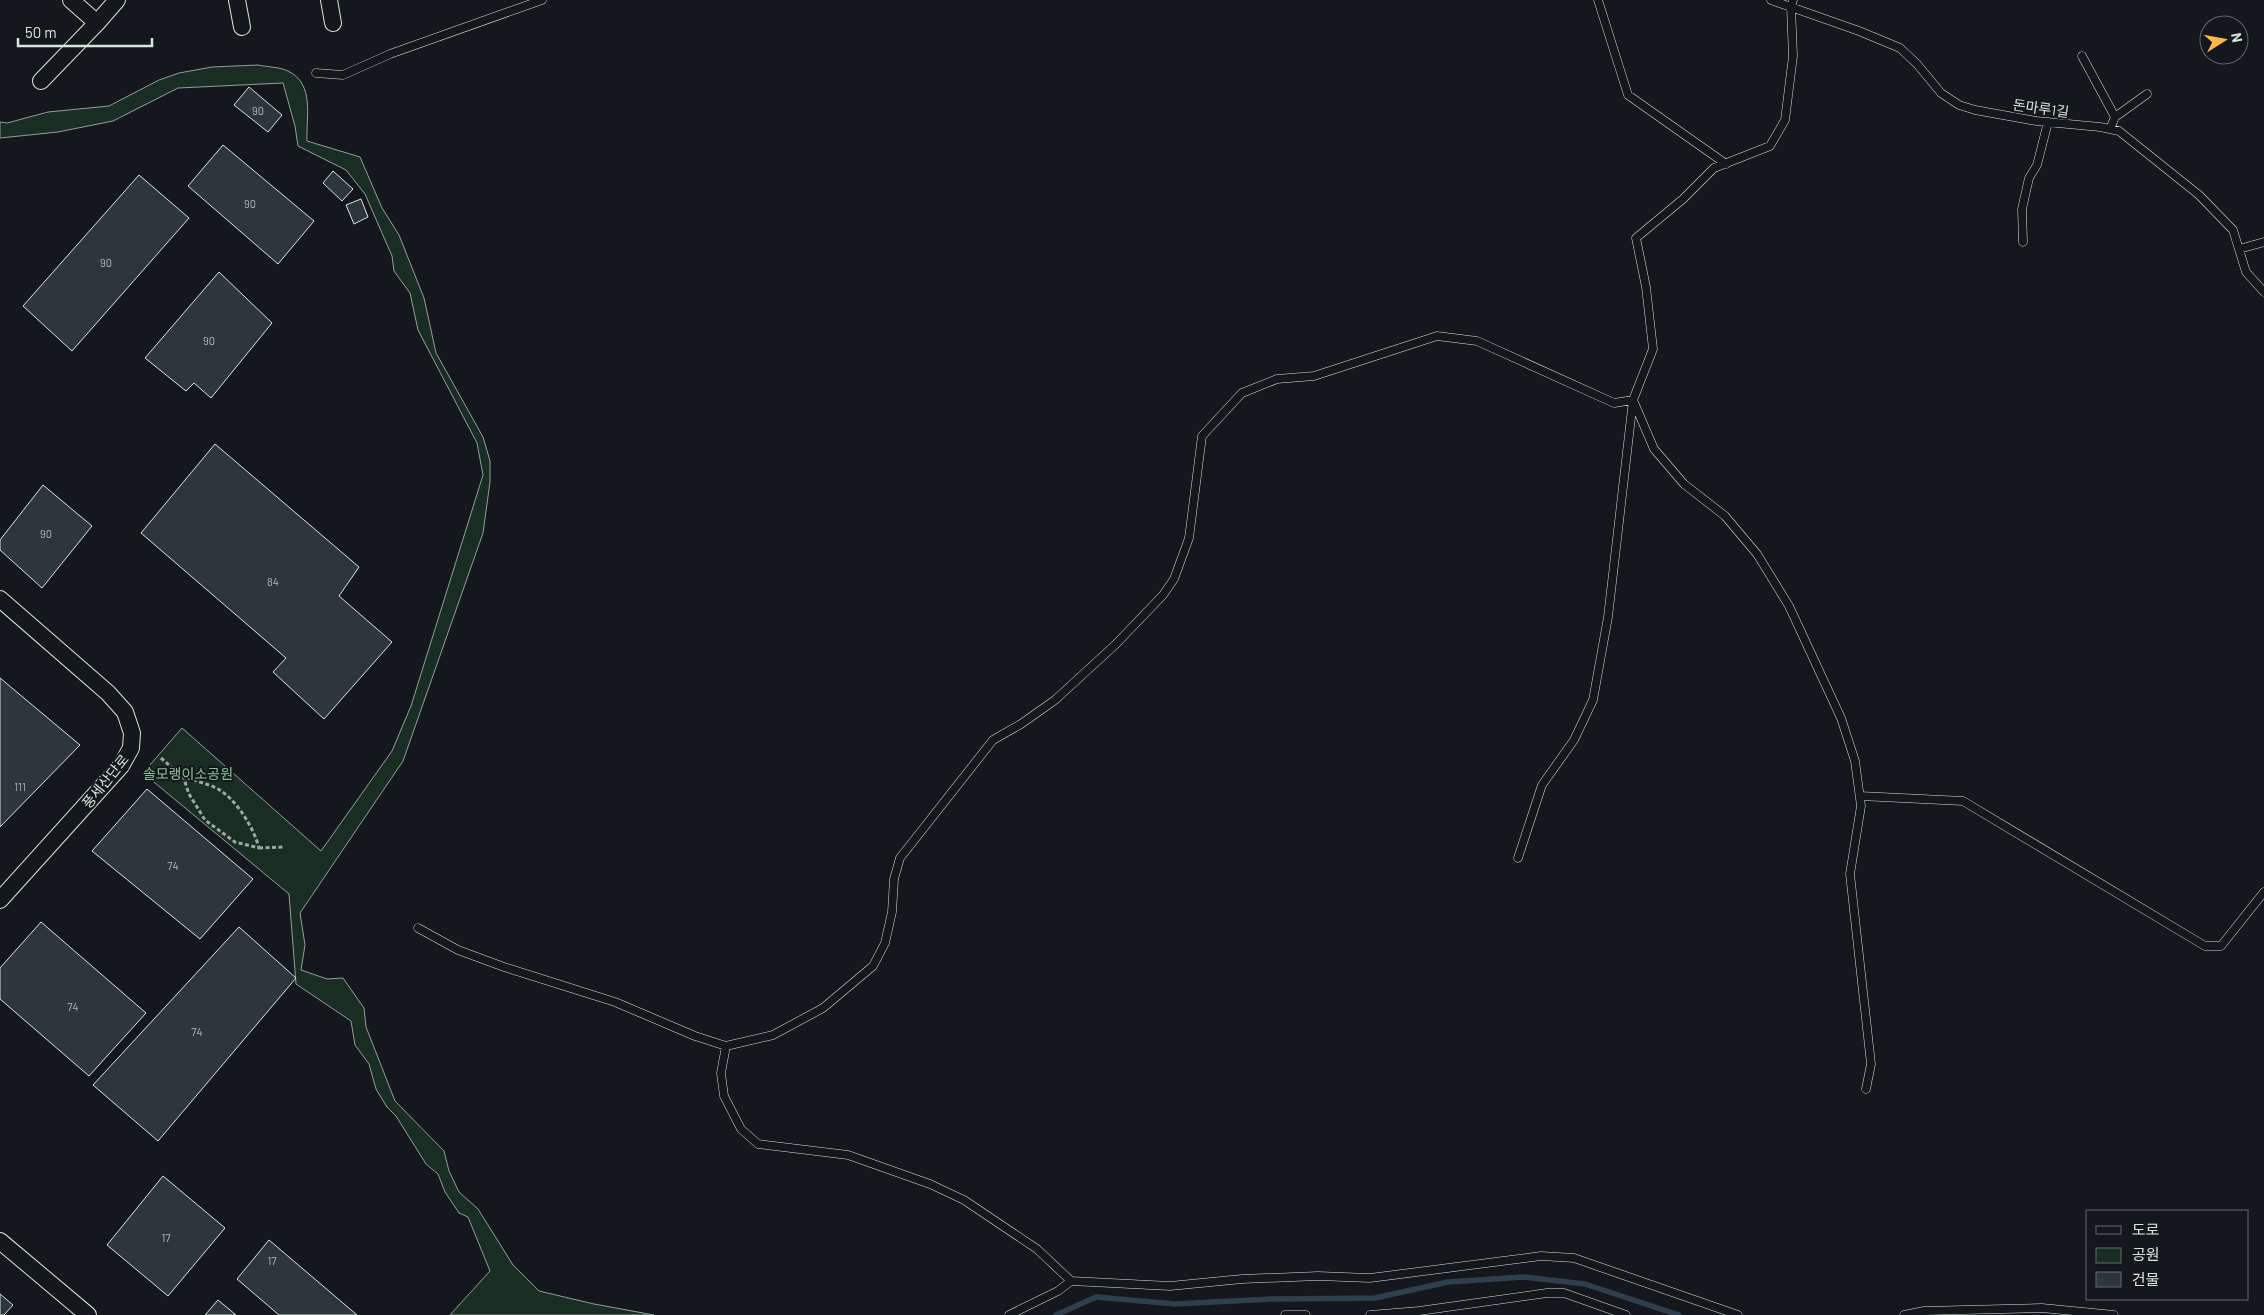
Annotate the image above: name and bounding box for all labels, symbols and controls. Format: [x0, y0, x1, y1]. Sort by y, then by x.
scale bar [18, 15, 151, 47]
north arrow [2199, 15, 2249, 65]
text: 50 m [25, 23, 57, 41]
text: N [2228, 31, 2246, 44]
street label: 돈마루1길 [2012, 96, 2070, 120]
house number: 90 [252, 104, 264, 117]
house number: 90 [244, 197, 256, 210]
house number: 90 [100, 256, 112, 269]
house number: 90 [203, 334, 215, 347]
house number: 90 [40, 527, 52, 540]
house number: 84 [267, 575, 279, 588]
street label: 풍세산단로 [78, 751, 132, 811]
park label: 솔모랭이소공원 [143, 765, 233, 782]
house number: 111 [14, 780, 26, 793]
house number: 74 [167, 859, 179, 872]
house number: 74 [67, 1000, 79, 1013]
house number: 74 [191, 1025, 203, 1038]
legend [2086, 1210, 2249, 1300]
text: 도로 [2132, 1220, 2160, 1238]
house number: 17 [161, 1231, 171, 1244]
text: 공원 [2132, 1245, 2160, 1263]
house number: 17 [267, 1254, 277, 1267]
text: 건물 [2132, 1270, 2160, 1288]

